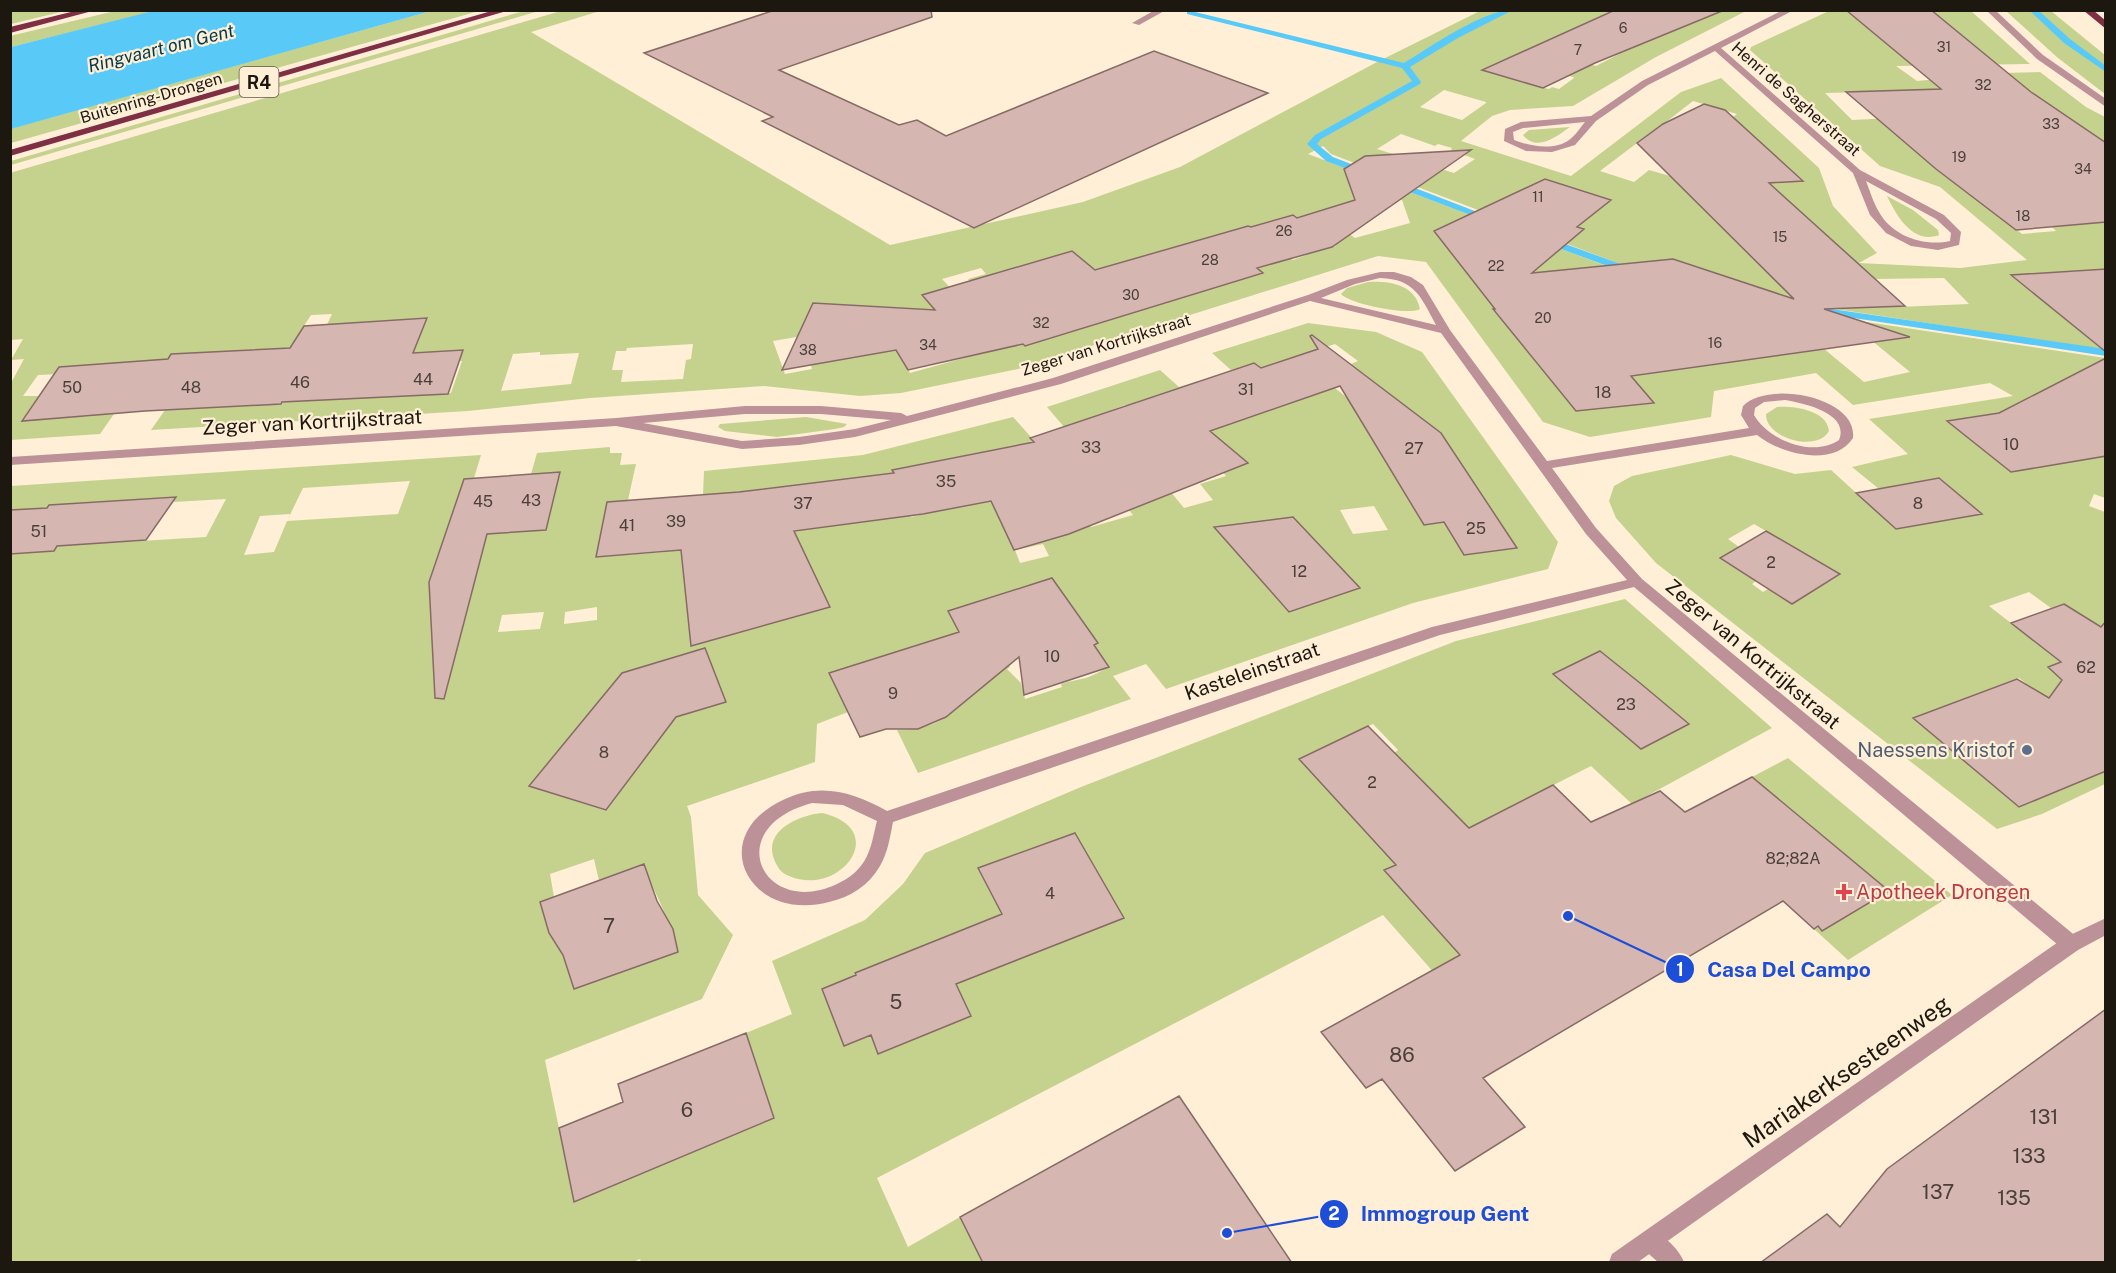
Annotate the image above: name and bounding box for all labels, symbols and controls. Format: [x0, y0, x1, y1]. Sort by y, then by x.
water label: Ringvaart om Gent [86, 20, 236, 76]
house number: 6 [1619, 20, 1628, 36]
street label: Henri de Sagherstraat [1728, 38, 1864, 160]
house number: 31 [1937, 39, 1951, 55]
house number: 7 [1574, 42, 1582, 58]
road number: R4 [240, 67, 278, 97]
street label: Buitenring-Drongen [78, 69, 224, 127]
house number: 32 [1974, 77, 1992, 93]
house number: 33 [2042, 116, 2060, 132]
house number: 19 [1952, 149, 1966, 165]
house number: 34 [2074, 161, 2092, 177]
house number: 11 [1532, 189, 1544, 205]
house number: 18 [2016, 208, 2030, 224]
house number: 26 [1275, 223, 1293, 239]
house number: 15 [1773, 229, 1787, 245]
house number: 28 [1201, 252, 1219, 268]
house number: 22 [1488, 258, 1504, 274]
house number: 30 [1122, 287, 1140, 303]
street label: Zeger van Kortrijkstraat [1019, 310, 1193, 380]
house number: 20 [1535, 310, 1551, 326]
house number: 32 [1032, 315, 1050, 331]
house number: 16 [1708, 335, 1722, 351]
house number: 34 [919, 337, 937, 353]
house number: 38 [799, 342, 817, 358]
house number: 44 [413, 370, 433, 389]
house number: 46 [290, 373, 310, 392]
house number: 50 [62, 378, 82, 397]
house number: 48 [181, 378, 201, 397]
house number: 31 [1238, 380, 1254, 399]
house number: 18 [1595, 383, 1611, 402]
street label: Zeger van Kortrijkstraat [201, 404, 423, 440]
house number: 10 [2003, 435, 2019, 454]
house number: 33 [1081, 438, 1101, 457]
house number: 27 [1404, 439, 1424, 458]
house number: 35 [936, 472, 956, 491]
house number: 43 [521, 491, 541, 510]
house number: 45 [473, 492, 493, 511]
house number: 37 [793, 494, 813, 513]
house number: 8 [1913, 494, 1923, 513]
house number: 39 [666, 512, 686, 531]
house number: 41 [619, 516, 635, 535]
house number: 25 [1466, 519, 1486, 538]
house number: 51 [31, 522, 47, 541]
house number: 2 [1766, 553, 1776, 572]
house number: 12 [1291, 562, 1307, 581]
street label: Zeger van Kortrijkstraat [1661, 574, 1845, 734]
street label: Kasteleinstraat [1181, 637, 1323, 705]
house number: 10 [1044, 647, 1060, 666]
house number: 62 [2076, 658, 2096, 677]
house number: 9 [888, 684, 898, 703]
house number: 23 [1616, 695, 1636, 714]
place label: Naessens Kristof [1857, 738, 2015, 762]
house number: 8 [599, 743, 609, 762]
marker: Naessens Kristof [2020, 743, 2034, 757]
house number: 2 [1367, 773, 1377, 792]
house number: 82;82A [1766, 849, 1821, 868]
place label: Apotheek Drongen [1856, 880, 2030, 904]
house number: 4 [1045, 884, 1055, 903]
marker: Apotheek Drongen [1837, 885, 1851, 899]
house number: 7 [603, 914, 615, 938]
callout: Casa Del Campo [1665, 950, 1883, 989]
text: Casa Del Campo [1707, 957, 1871, 982]
text: 1 [1676, 959, 1684, 980]
street label: Mariakerksesteenweg [1737, 989, 1955, 1153]
house number: 5 [890, 990, 902, 1014]
house number: 86 [1389, 1043, 1415, 1067]
house number: 6 [681, 1098, 693, 1122]
house number: 131 [2030, 1105, 2058, 1129]
house number: 133 [2012, 1144, 2046, 1168]
house number: 137 [1922, 1180, 1954, 1204]
house number: 135 [1997, 1186, 2031, 1210]
callout: Immogroup Gent [1319, 1194, 1542, 1233]
text: Immogroup Gent [1361, 1201, 1529, 1226]
text: 2 [1328, 1203, 1340, 1224]

